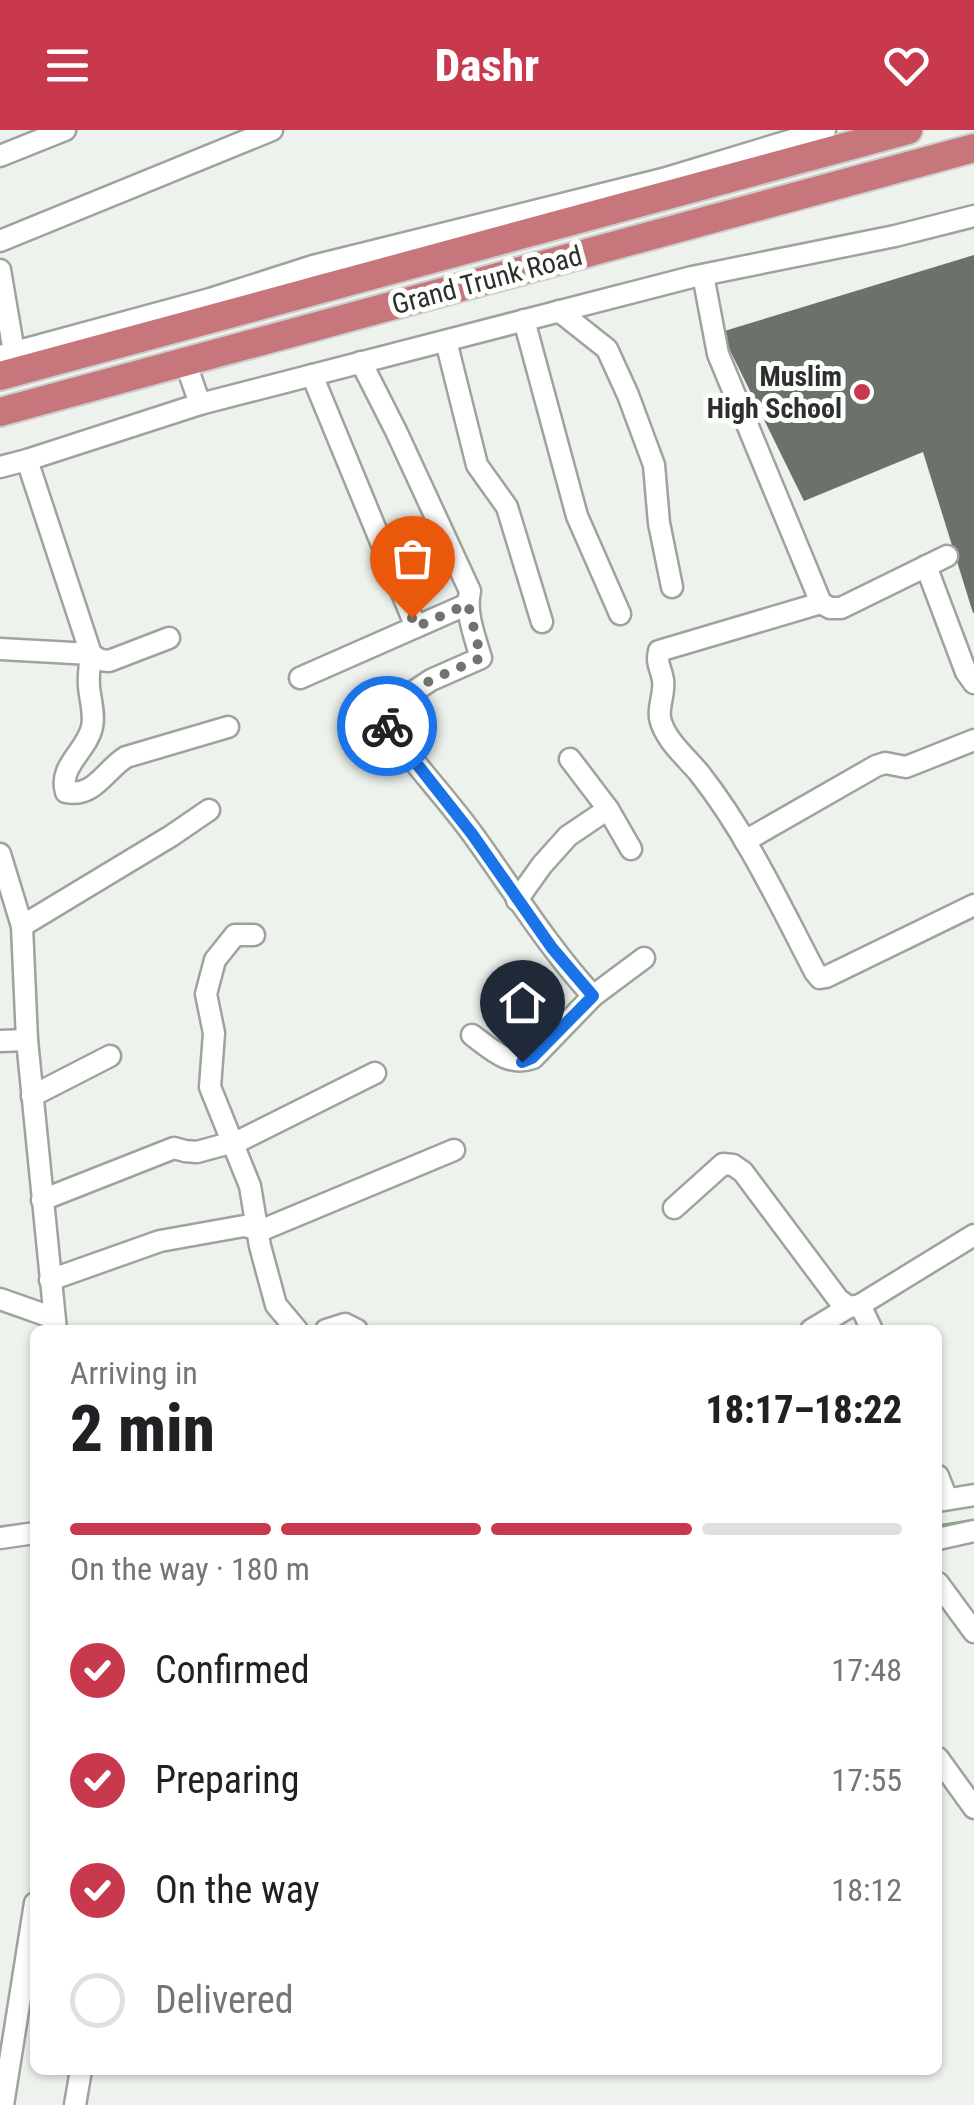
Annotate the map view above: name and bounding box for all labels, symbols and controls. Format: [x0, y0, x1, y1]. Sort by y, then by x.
icon: menu [40, 38, 95, 93]
icon: heart [879, 38, 934, 93]
text: Dashr [435, 39, 539, 92]
street label: Grand Trunk Road [388, 239, 586, 321]
place label: Muslim High School [707, 360, 842, 425]
marker: Muslim High School [851, 381, 873, 403]
pin [370, 516, 455, 619]
icon: bag [385, 531, 440, 586]
courier [337, 676, 437, 776]
icon: bike [360, 699, 415, 754]
pin [480, 960, 565, 1063]
icon: home [495, 975, 550, 1030]
text: Arriving in [70, 1354, 198, 1392]
text: 18:17–18:22 [705, 1388, 902, 1432]
text: 2 min [70, 1391, 215, 1467]
text: On the way · 180 m [70, 1550, 310, 1588]
icon: check [70, 1643, 125, 1698]
text: Confirmed [155, 1648, 310, 1692]
text: 17:48 [831, 1651, 902, 1689]
icon: check [70, 1753, 125, 1808]
text: Preparing [155, 1758, 300, 1802]
text: 17:55 [831, 1761, 902, 1799]
icon: check [70, 1863, 125, 1918]
text: On the way [155, 1868, 320, 1912]
text: 18:12 [831, 1871, 902, 1909]
text: Delivered [155, 1978, 294, 2022]

